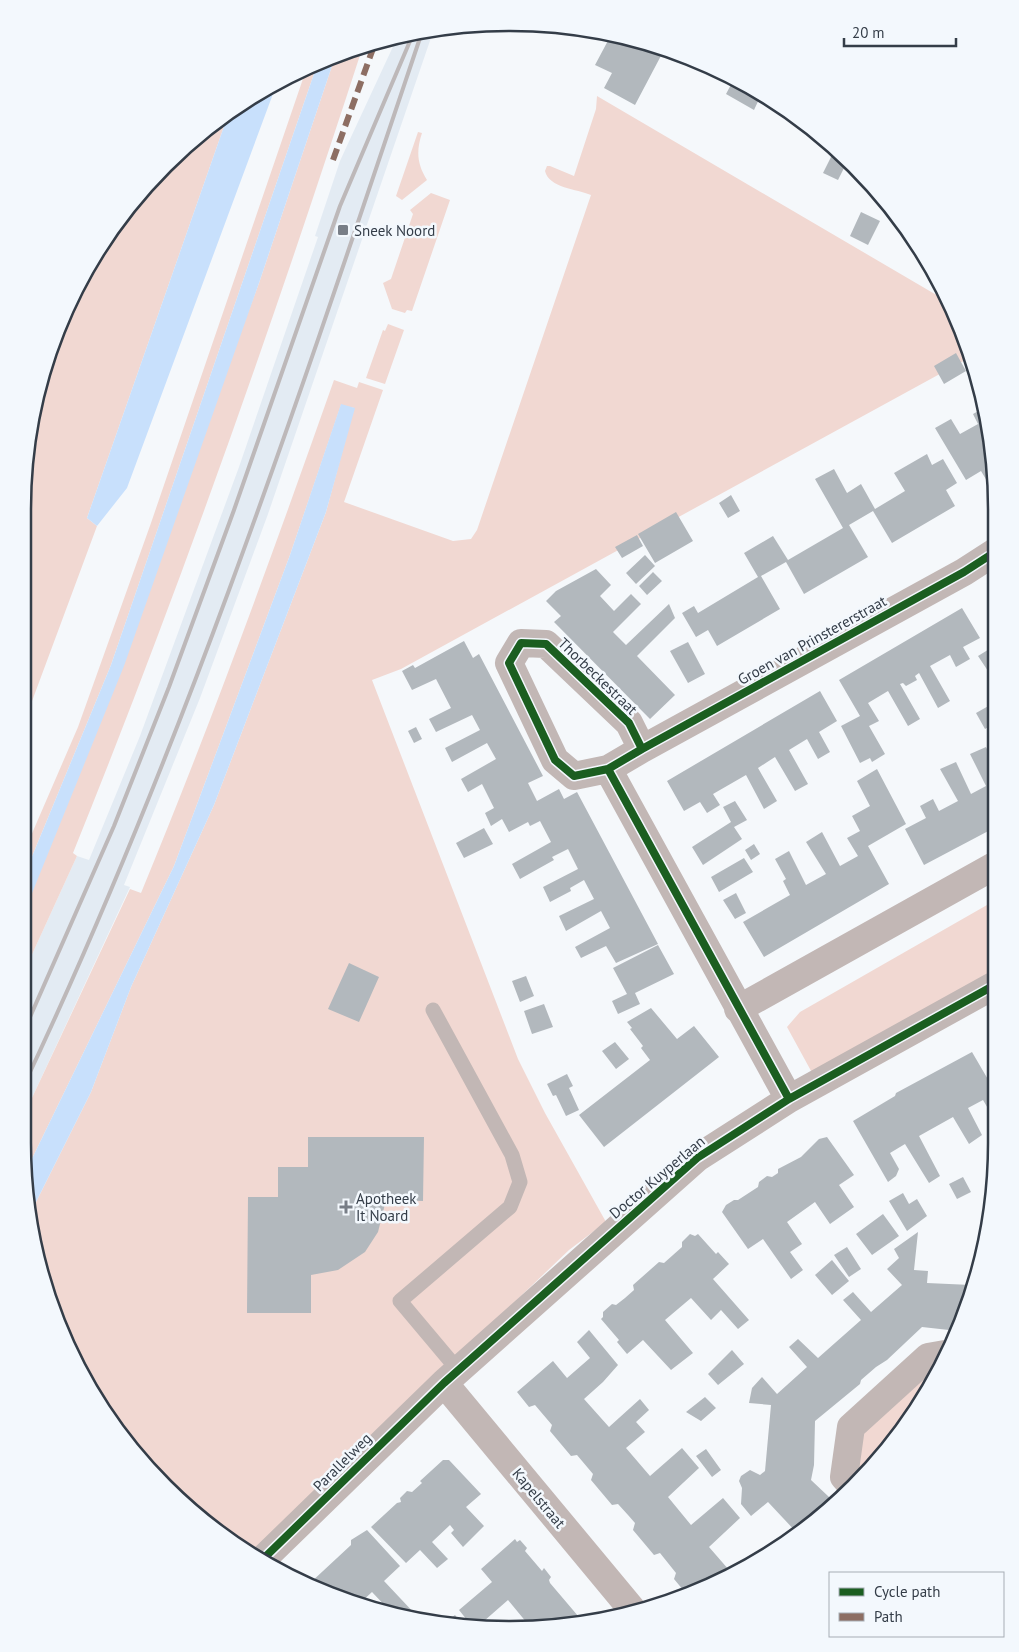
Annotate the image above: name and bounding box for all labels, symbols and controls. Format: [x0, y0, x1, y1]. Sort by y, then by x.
scale bar [844, 15, 956, 47]
text: 20 m [852, 23, 885, 42]
place label: Sneek Noord [354, 221, 435, 240]
marker: Sneek Noord [336, 223, 350, 237]
street label: Groen van Prinstererstraat [734, 591, 890, 689]
street label: Thorbeckestraat [554, 633, 642, 719]
street label: Doctor Kuyperlaan [605, 1132, 709, 1222]
place label: Apotheek It Noard [356, 1189, 417, 1225]
marker: Apotheek It Noard [340, 1201, 352, 1213]
street label: Parallelweg [309, 1429, 375, 1495]
street label: Kapelstraat [508, 1464, 570, 1532]
legend [829, 1572, 1004, 1637]
text: Cycle path [874, 1582, 940, 1601]
text: Path [874, 1607, 903, 1626]

